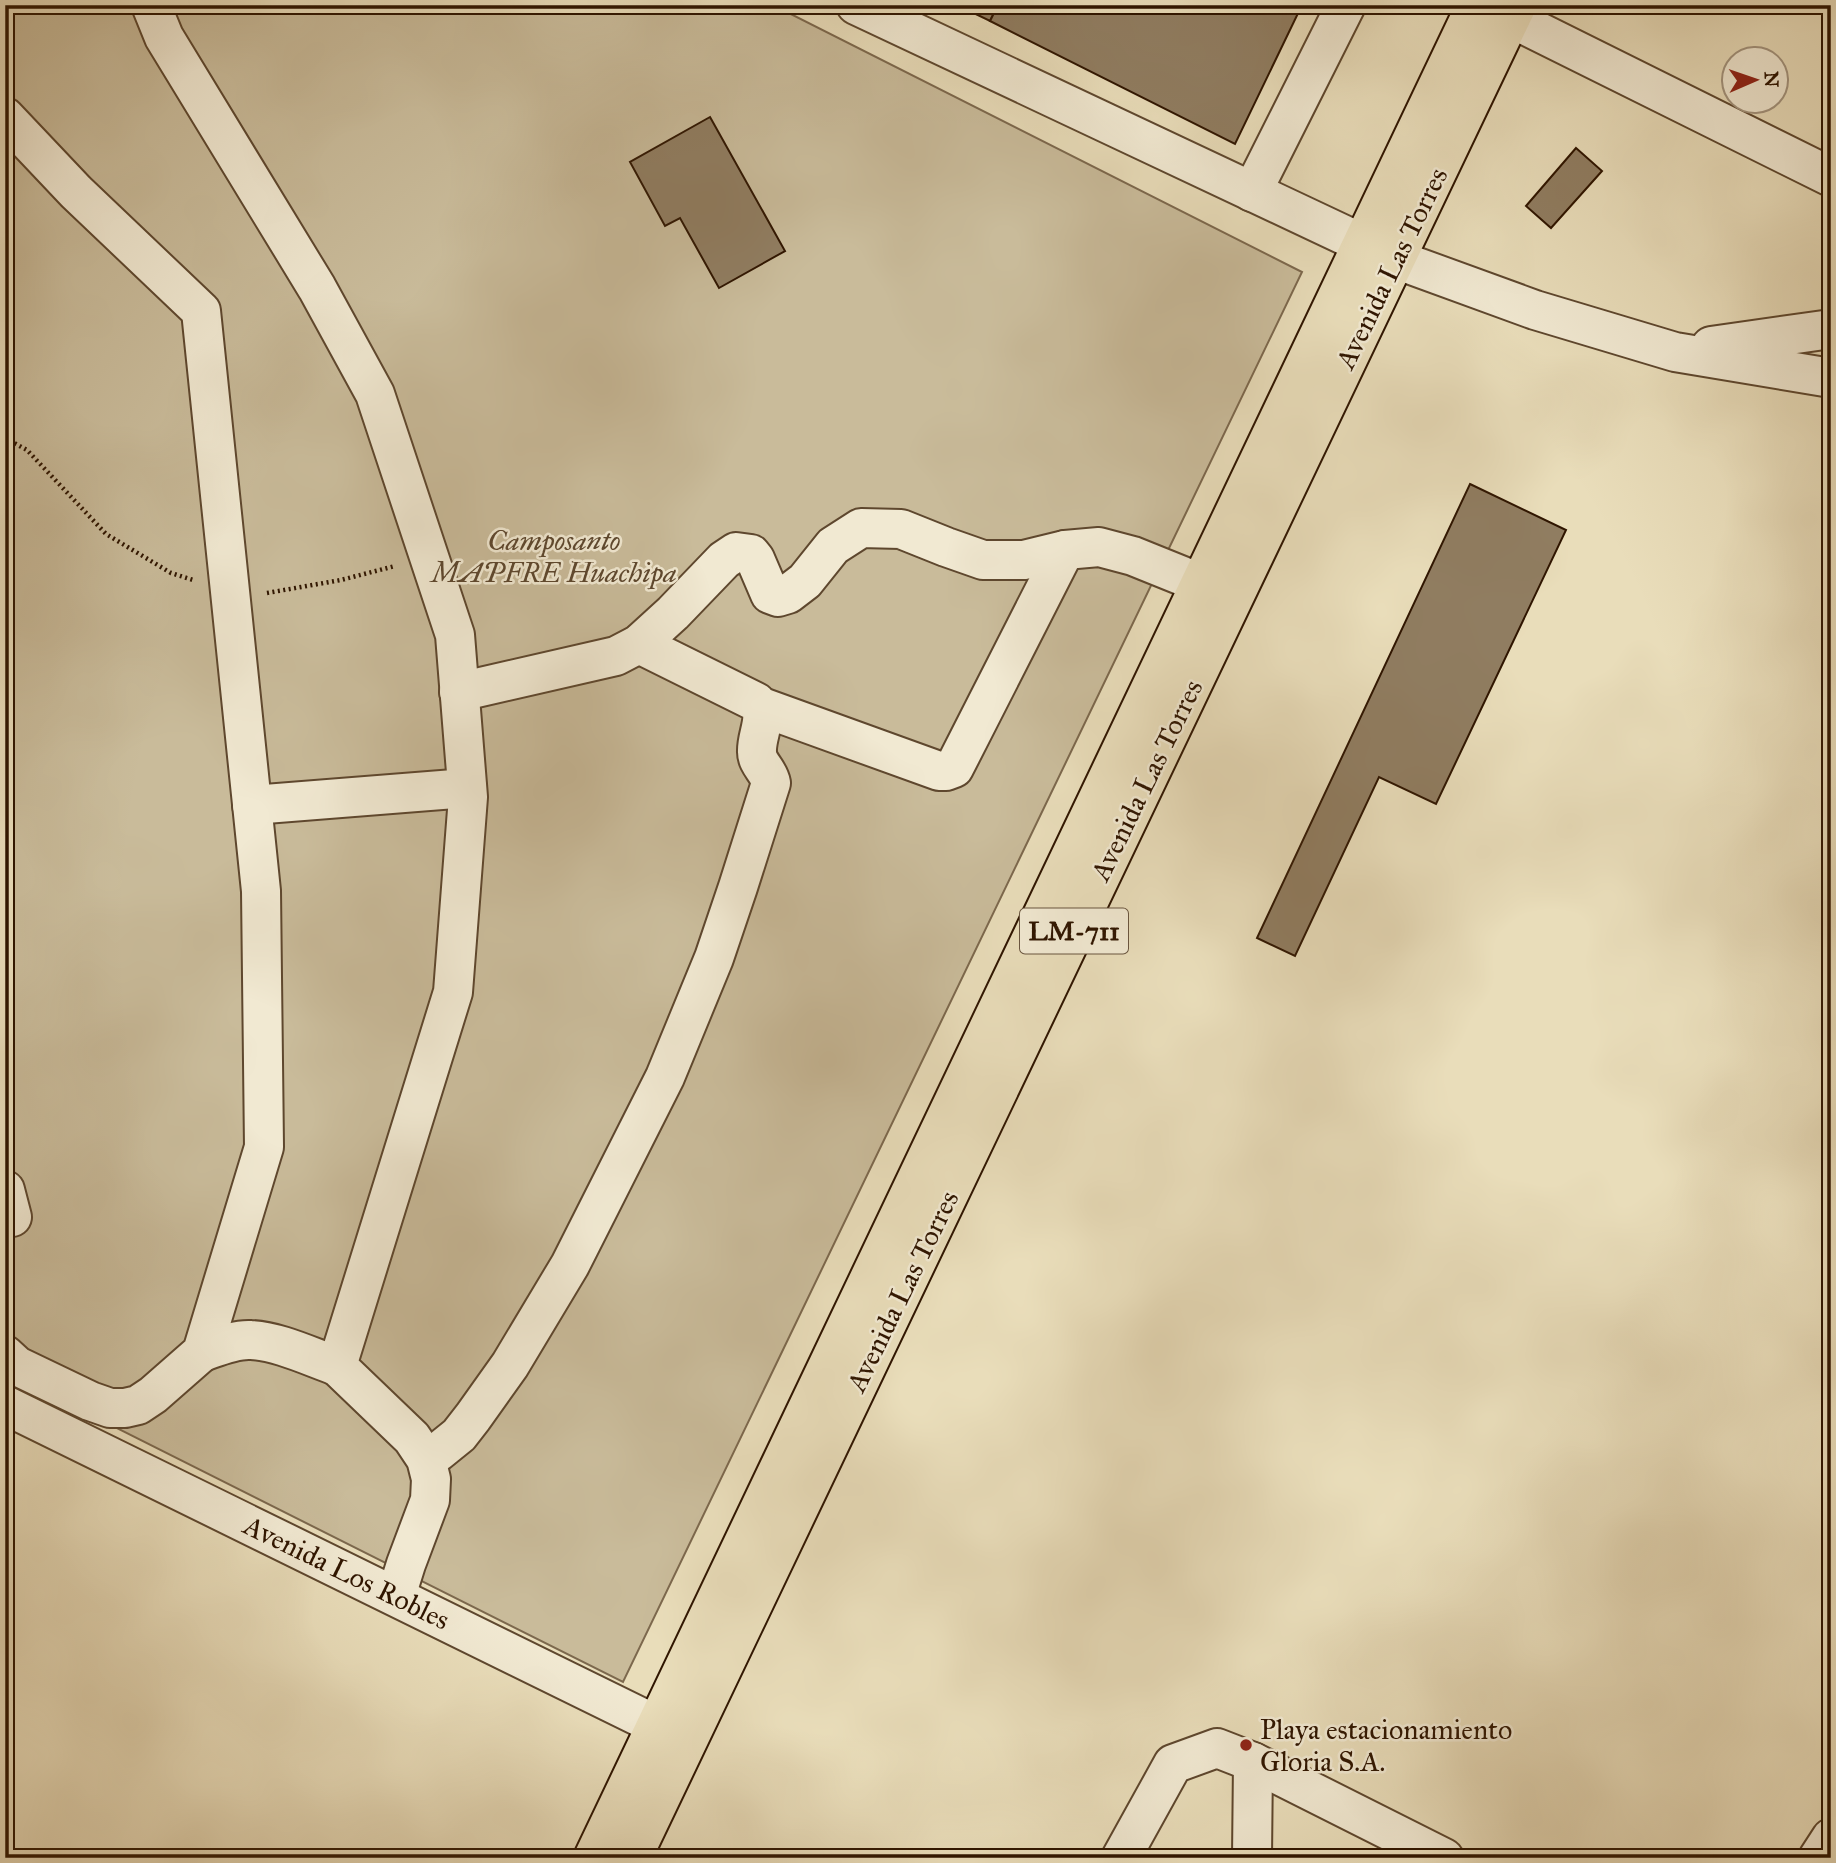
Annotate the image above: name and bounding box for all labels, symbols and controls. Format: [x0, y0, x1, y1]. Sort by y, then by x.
north arrow [1720, 46, 1790, 116]
text: N [1760, 71, 1783, 88]
street label: Avenida Las Torres [1327, 162, 1455, 376]
park label: Camposanto MAPFRE Huachipa [428, 523, 677, 590]
street label: Avenida Las Torres [1082, 674, 1210, 888]
road number: LM-711 [1020, 908, 1128, 954]
street label: Avenida Las Torres [838, 1185, 966, 1399]
street label: Avenida Los Robles [237, 1507, 456, 1637]
place label: Playa estacionamiento Gloria S.A. [1260, 1712, 1512, 1779]
marker: Playa estacionamiento Gloria S.A. [1238, 1737, 1254, 1753]

